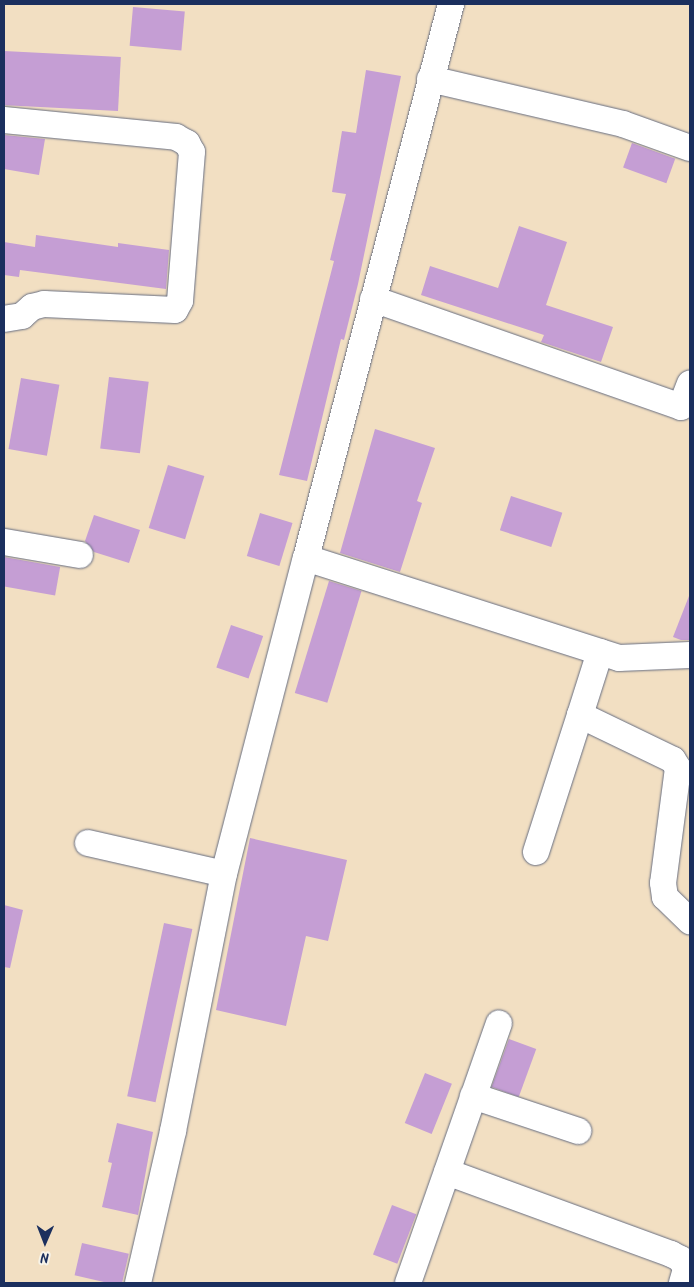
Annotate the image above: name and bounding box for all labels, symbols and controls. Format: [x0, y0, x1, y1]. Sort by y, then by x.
north arrow [20, 1217, 70, 1267]
text: N [40, 1246, 49, 1268]

